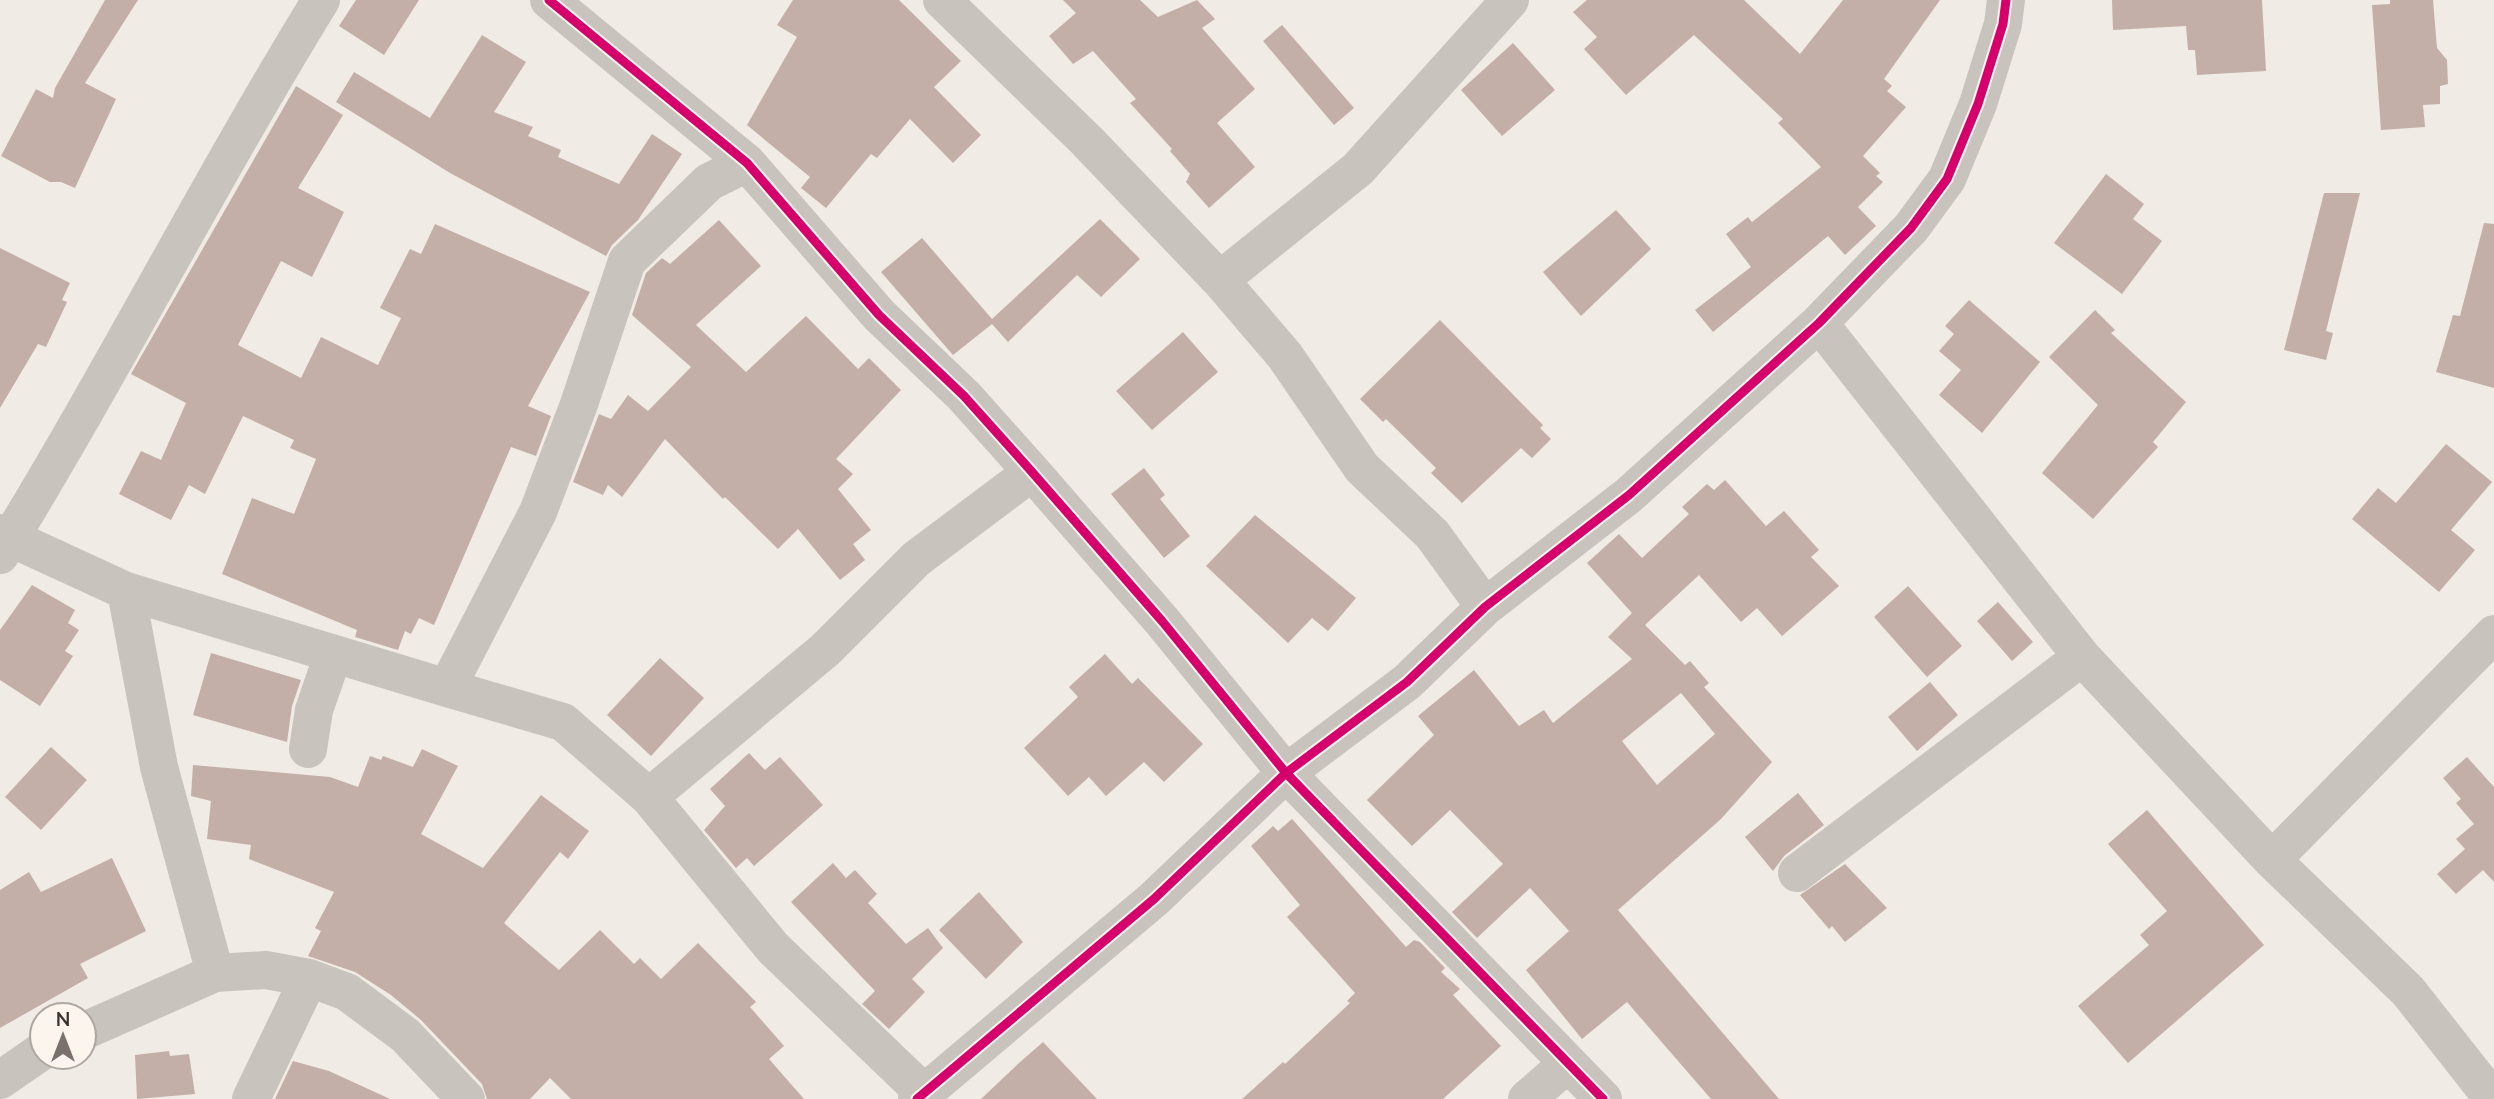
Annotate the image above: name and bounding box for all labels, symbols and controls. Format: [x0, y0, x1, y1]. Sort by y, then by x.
north arrow [28, 1001, 98, 1071]
text: N [56, 1007, 70, 1030]

